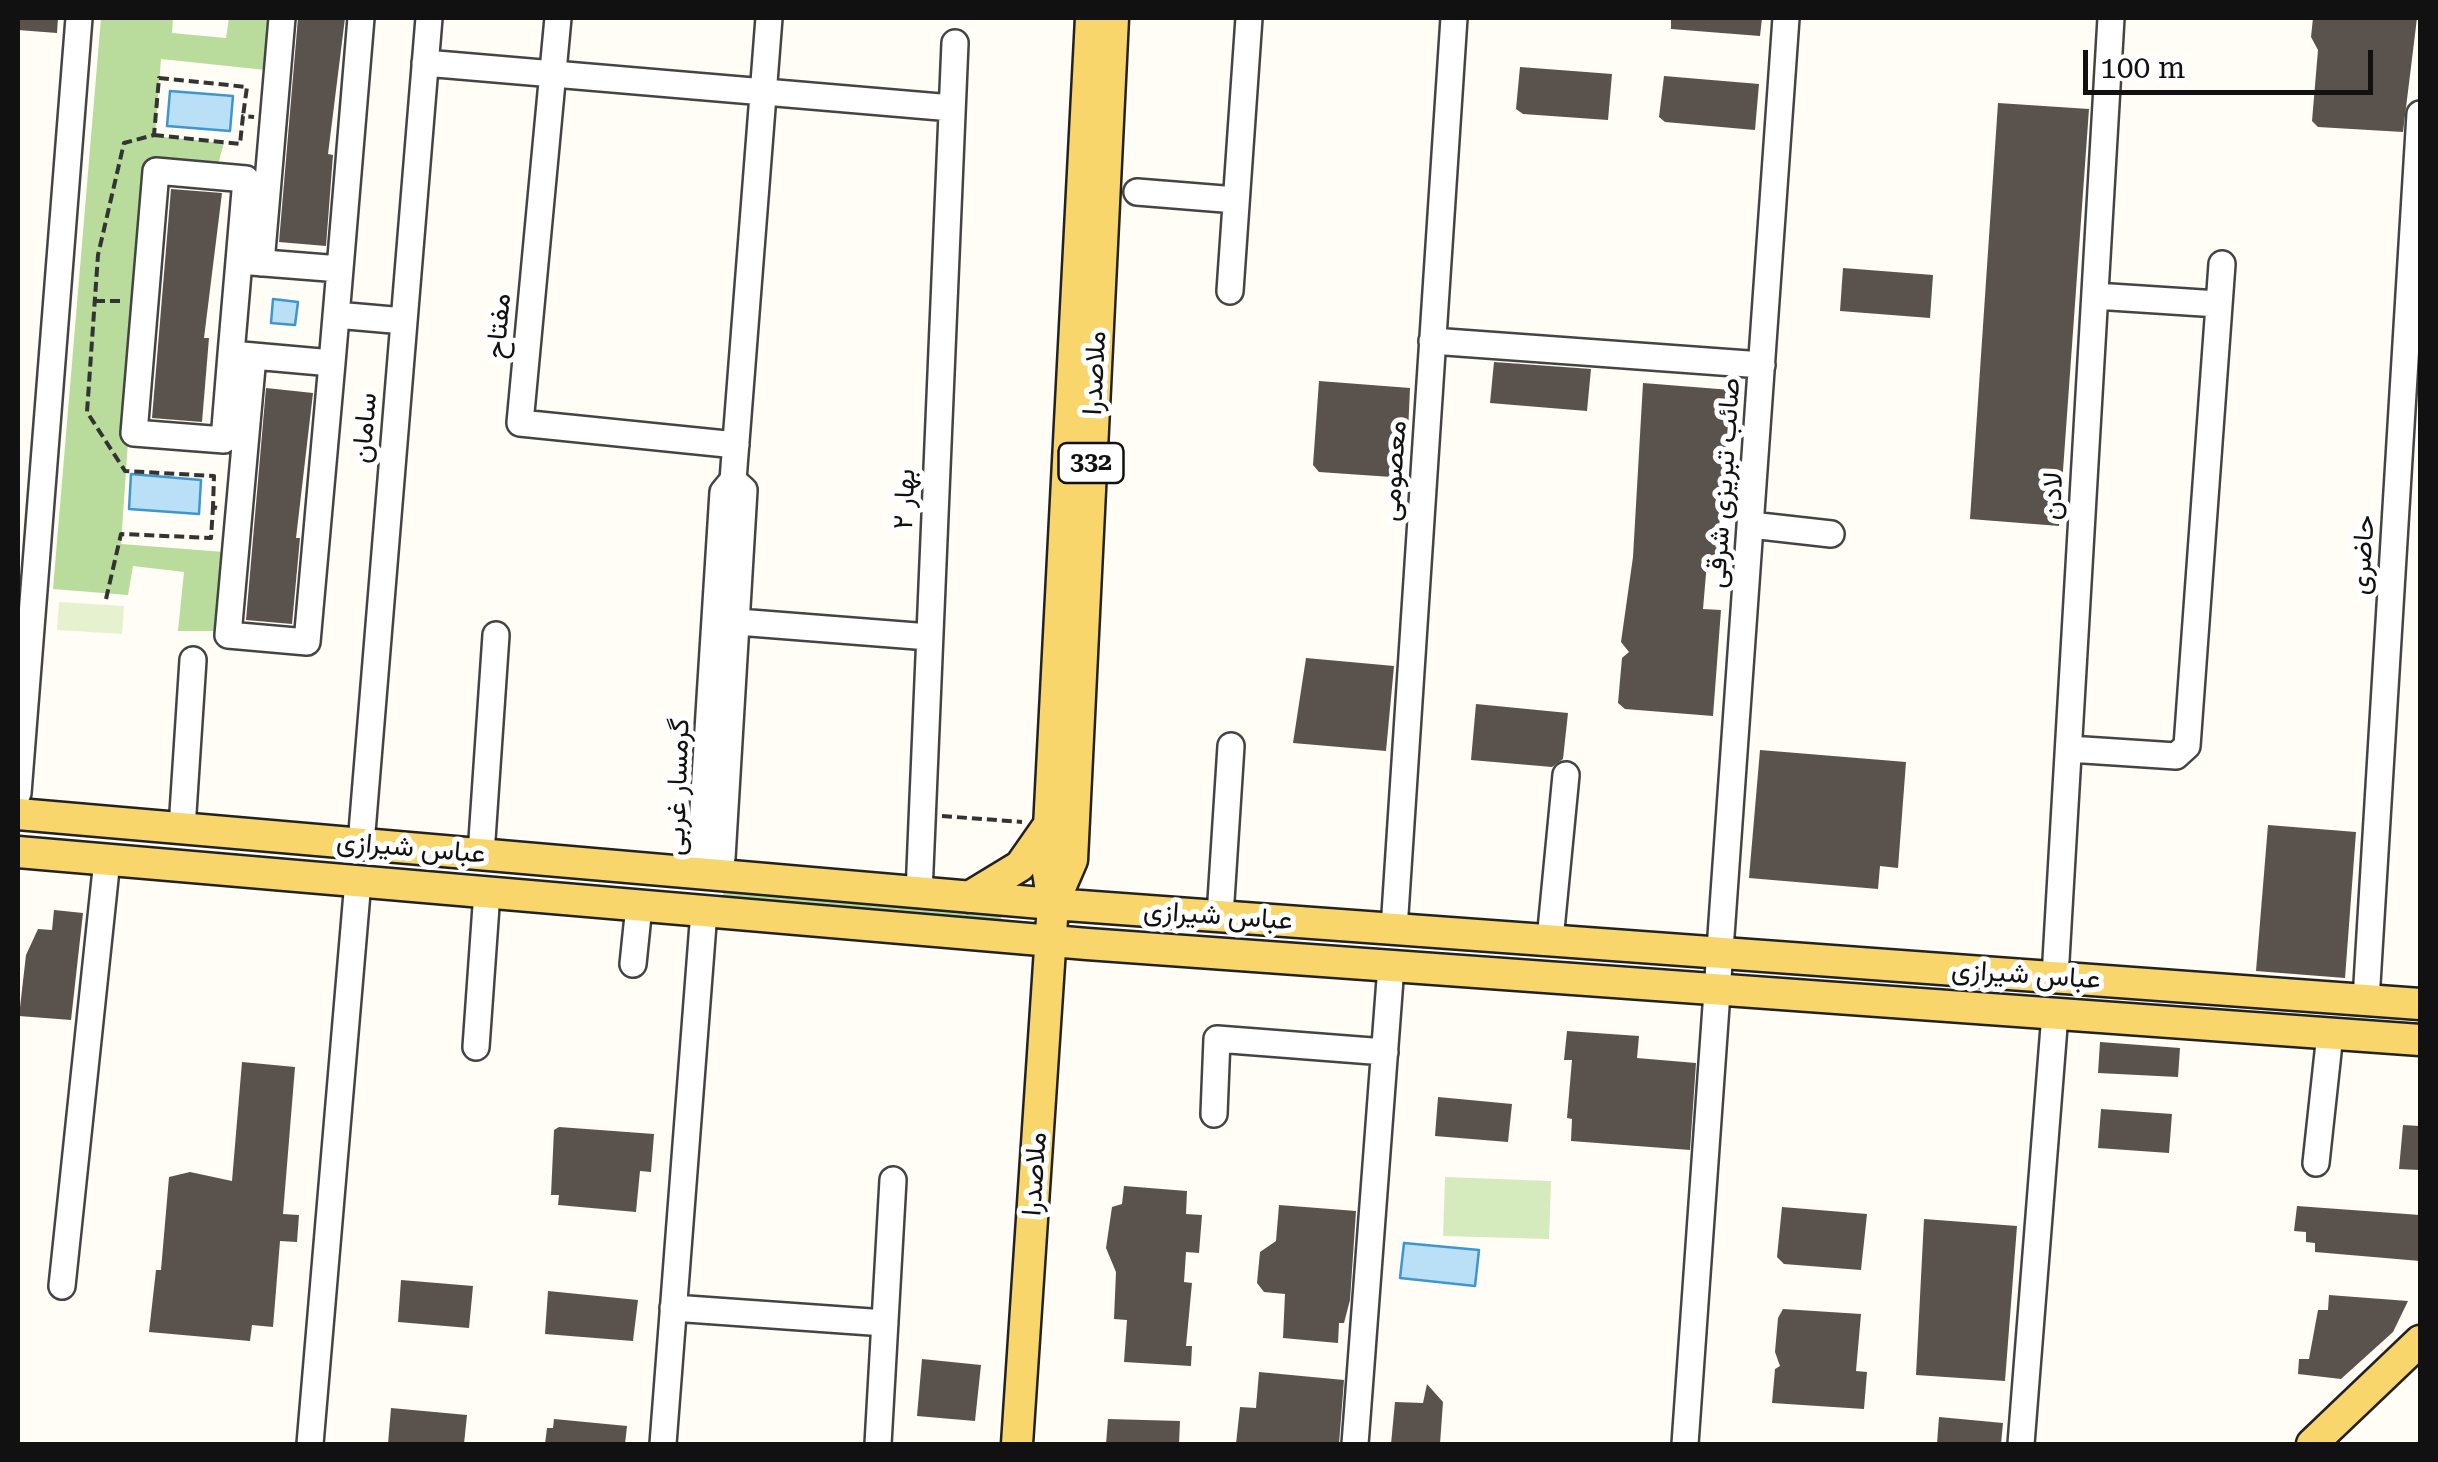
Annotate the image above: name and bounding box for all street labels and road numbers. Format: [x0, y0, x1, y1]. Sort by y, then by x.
street label: مفتاح [479, 292, 519, 360]
street label: ملاصدرا [1076, 330, 1114, 416]
street label: صائب تبریزی شرقی [1700, 377, 1748, 589]
street label: سامان [345, 391, 385, 465]
street label: معصومی [1374, 419, 1414, 523]
road number: 332 [1058, 443, 1124, 483]
street label: بهار ۲ [887, 468, 923, 530]
street label: لادن [2035, 471, 2071, 521]
street label: حاضری [2343, 514, 2383, 596]
street label: گرمسار غربی [659, 718, 697, 856]
street label: عباس شیرازی [335, 825, 487, 871]
street label: عباس شیرازی [1142, 894, 1294, 938]
street label: عباس شیرازی [1950, 953, 2102, 997]
street label: ملاصدرا [1015, 1131, 1055, 1217]

